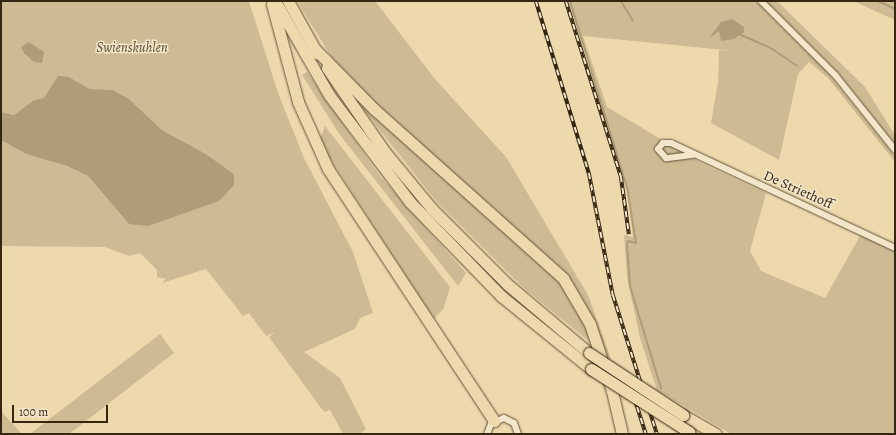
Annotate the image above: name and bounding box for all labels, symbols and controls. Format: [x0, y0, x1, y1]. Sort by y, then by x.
park label: Swienskuhlen [96, 40, 168, 56]
street label: De Striethoff [761, 167, 835, 213]
scale bar [14, 397, 110, 423]
text: 100 m [19, 404, 48, 420]

